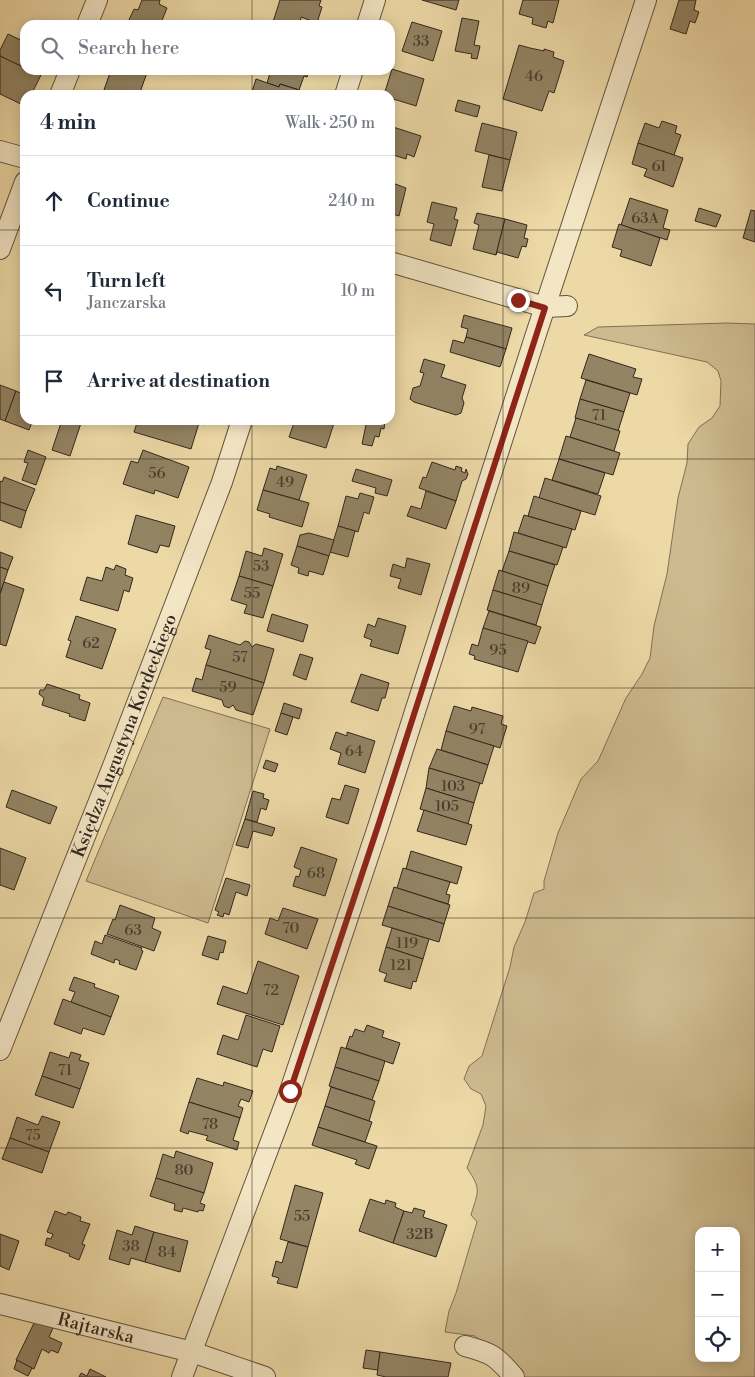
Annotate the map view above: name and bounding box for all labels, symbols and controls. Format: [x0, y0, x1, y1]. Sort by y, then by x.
search box [20, 20, 395, 75]
house number: 33 [413, 32, 429, 51]
icon: search [38, 34, 66, 62]
text: Search here [78, 36, 179, 60]
house number: 46 [525, 67, 543, 86]
text: 4 min [40, 110, 96, 136]
text: Walk · 250 m [285, 113, 375, 133]
house number: 61 [651, 157, 667, 176]
icon: ahead [40, 187, 68, 215]
text: Continue [87, 189, 170, 213]
text: 240 m [328, 191, 375, 211]
house number: 63A [631, 209, 660, 228]
text: Turn left [87, 269, 166, 293]
icon: left [40, 277, 68, 305]
text: 10 m [341, 281, 375, 301]
route end [507, 289, 530, 312]
text: Janczarska [87, 293, 166, 313]
icon: arrive [40, 367, 68, 395]
text: Arrive at destination [87, 369, 270, 393]
house number: 71 [592, 406, 607, 425]
house number: 56 [148, 464, 166, 483]
house number: 49 [276, 473, 294, 492]
house number: 53 [253, 557, 269, 576]
house number: 89 [512, 579, 530, 598]
house number: 55 [244, 584, 260, 603]
street label: Księdza Augustyna Kordeckiego [67, 611, 182, 861]
house number: 62 [82, 634, 100, 653]
house number: 95 [489, 641, 507, 660]
house number: 57 [232, 648, 248, 667]
house number: 59 [219, 678, 237, 697]
house number: 97 [469, 720, 486, 739]
house number: 64 [345, 742, 363, 761]
house number: 103 [441, 777, 465, 796]
house number: 105 [435, 797, 459, 816]
house number: 68 [307, 864, 325, 883]
house number: 70 [282, 919, 300, 938]
house number: 63 [124, 921, 142, 940]
house number: 119 [396, 934, 418, 953]
house number: 121 [390, 956, 413, 975]
house number: 72 [263, 981, 279, 1000]
house number: 71 [58, 1061, 73, 1080]
route start [279, 1080, 302, 1103]
house number: 78 [202, 1115, 218, 1134]
house number: 75 [25, 1126, 41, 1145]
house number: 80 [174, 1161, 194, 1180]
house number: 55 [294, 1207, 310, 1226]
house number: 32B [406, 1225, 434, 1244]
map controls [695, 1227, 740, 1362]
button: + [695, 1227, 740, 1272]
house number: 38 [122, 1237, 140, 1256]
house number: 84 [158, 1243, 176, 1262]
button: − [695, 1272, 740, 1317]
street label: Rajtarska [55, 1308, 138, 1349]
button: locate [695, 1317, 740, 1362]

